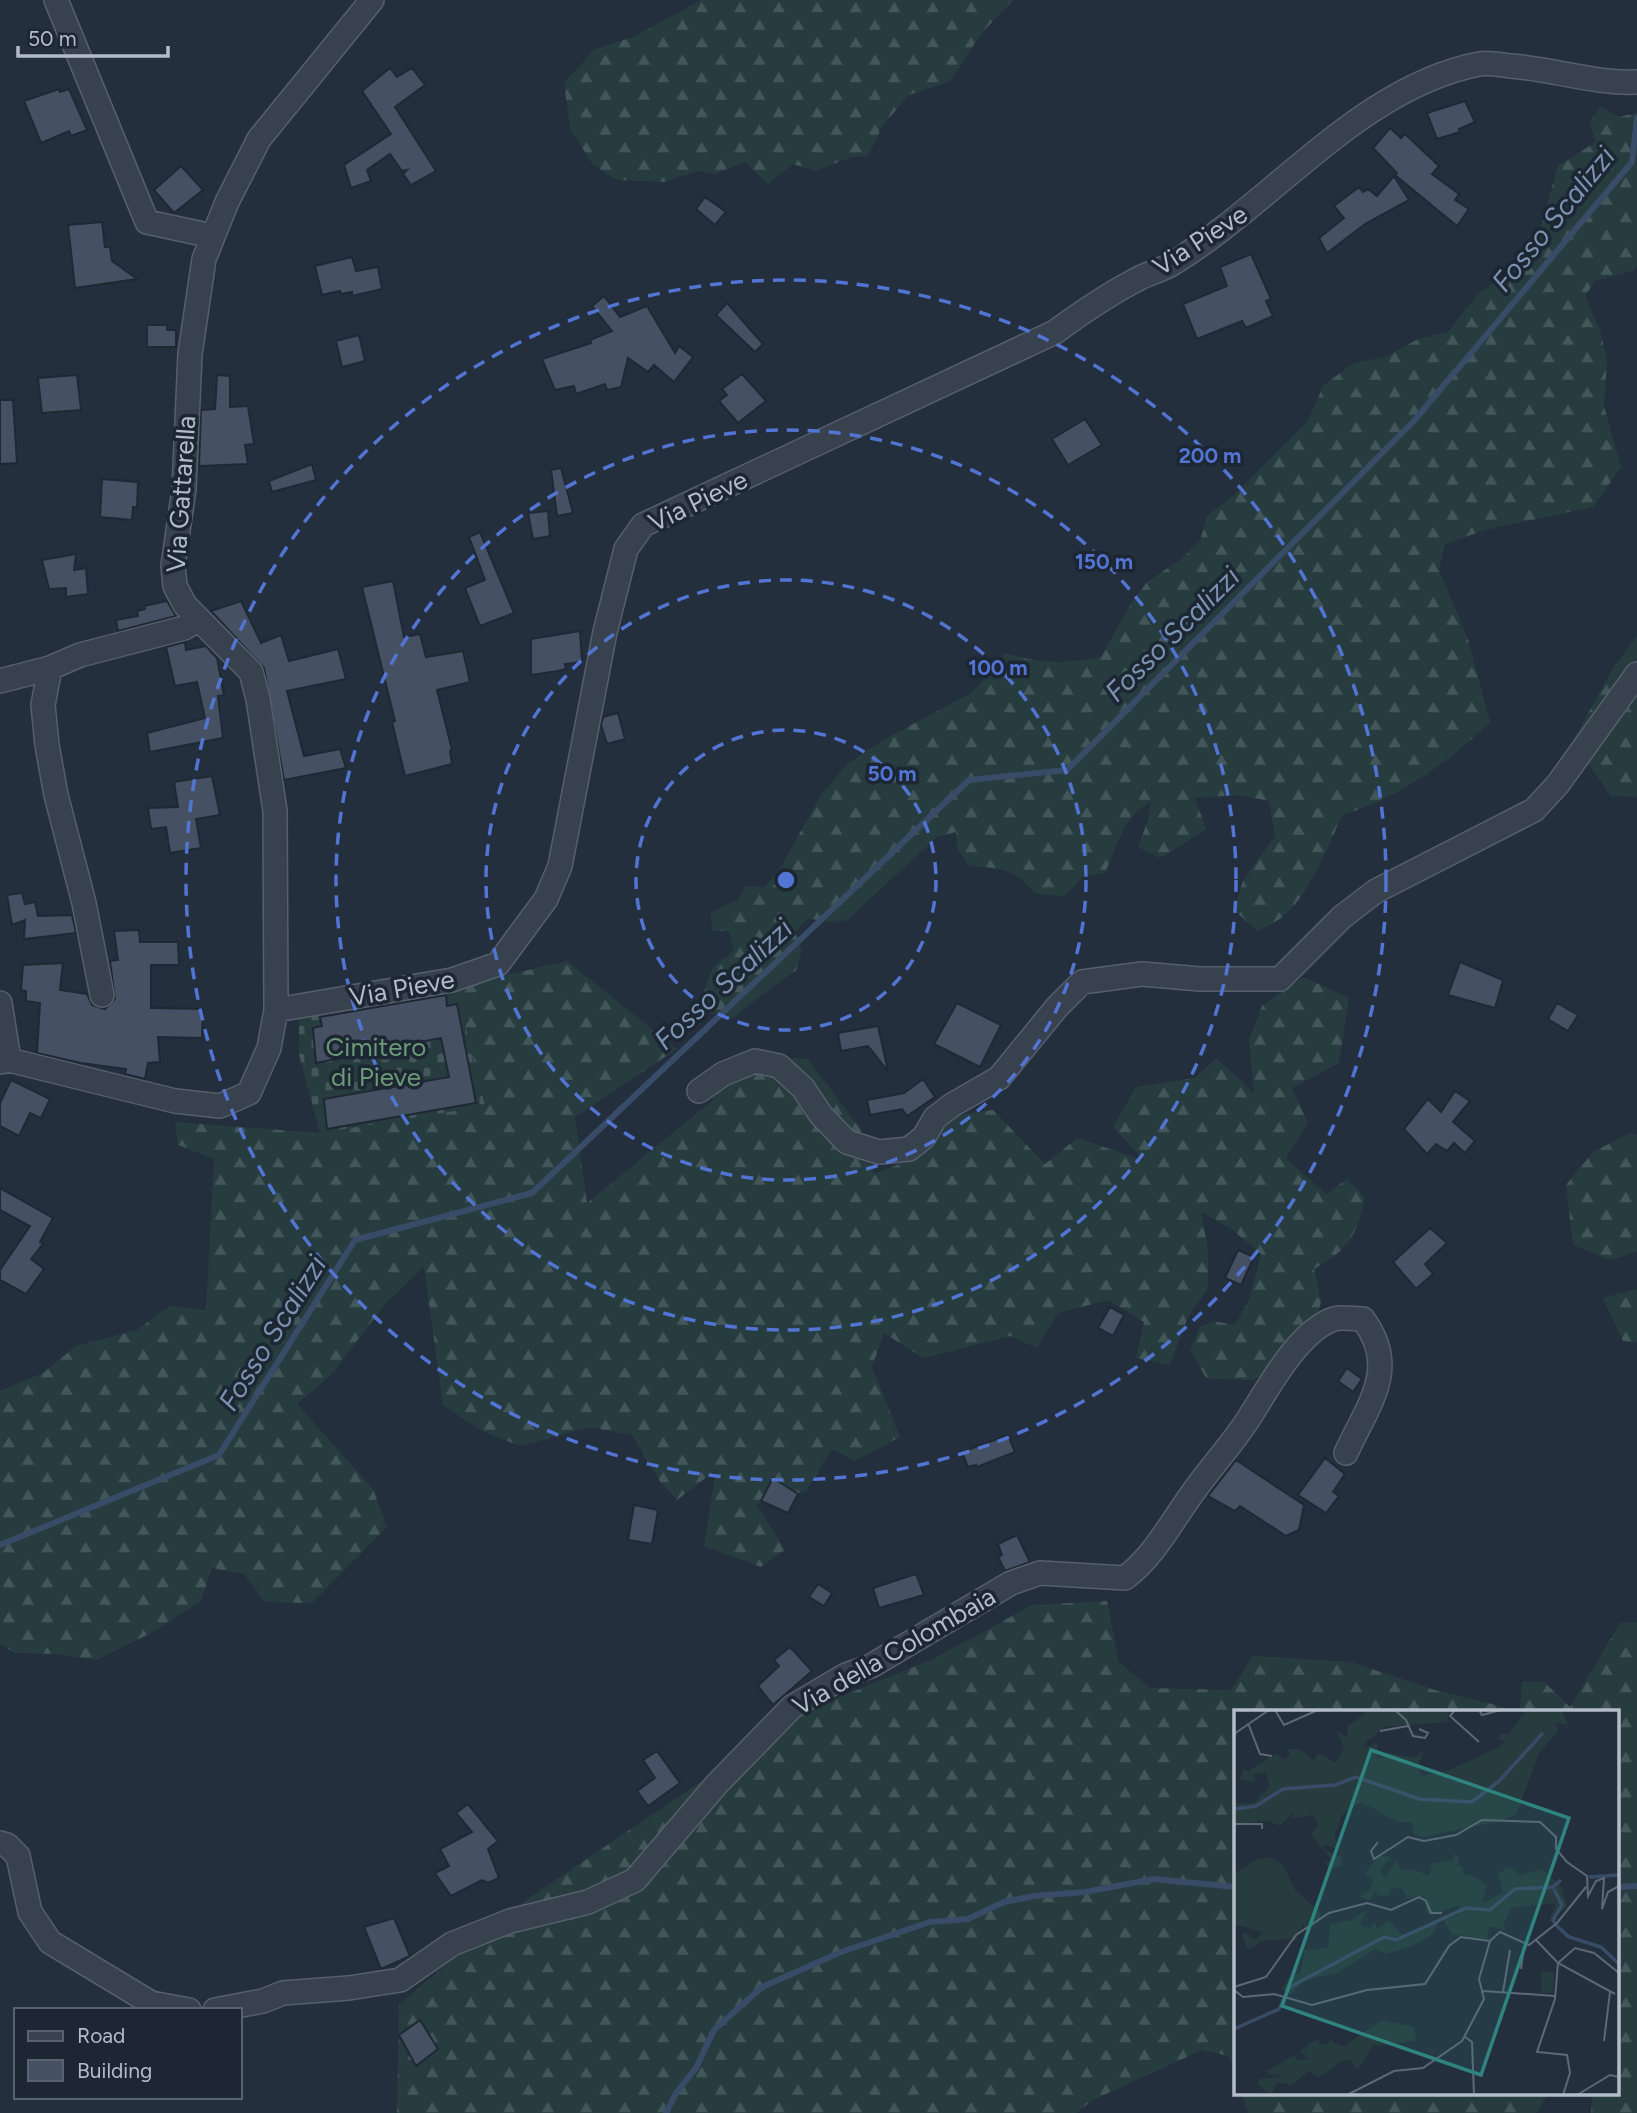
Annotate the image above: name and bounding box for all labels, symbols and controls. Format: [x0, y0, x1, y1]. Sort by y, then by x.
scale bar [18, 14, 168, 58]
text: 50 m [28, 26, 77, 51]
water label: Fosso Scalizzi [1484, 139, 1622, 298]
street label: Via Pieve [1147, 198, 1253, 282]
street label: Via Gattarella [160, 414, 202, 574]
text: 200 m [1179, 443, 1241, 468]
street label: Via Pieve [643, 463, 753, 539]
text: 150 m [1075, 549, 1133, 574]
water label: Fosso Scalizzi [1098, 559, 1247, 708]
text: 100 m [968, 655, 1028, 680]
text: 50 m [867, 761, 917, 786]
centre of rings [774, 868, 798, 892]
water label: Fosso Scalizzi [647, 911, 799, 1057]
street label: Via Pieve [347, 963, 457, 1013]
park label: Cimitero di Pieve [326, 1031, 426, 1093]
water label: Fosso Scalizzi [211, 1249, 333, 1417]
street label: Via della Colombaia [787, 1580, 1001, 1722]
inset map [1234, 1710, 1620, 2096]
legend [14, 2008, 242, 2099]
text: Road [77, 2023, 125, 2048]
text: Building [77, 2058, 152, 2083]

